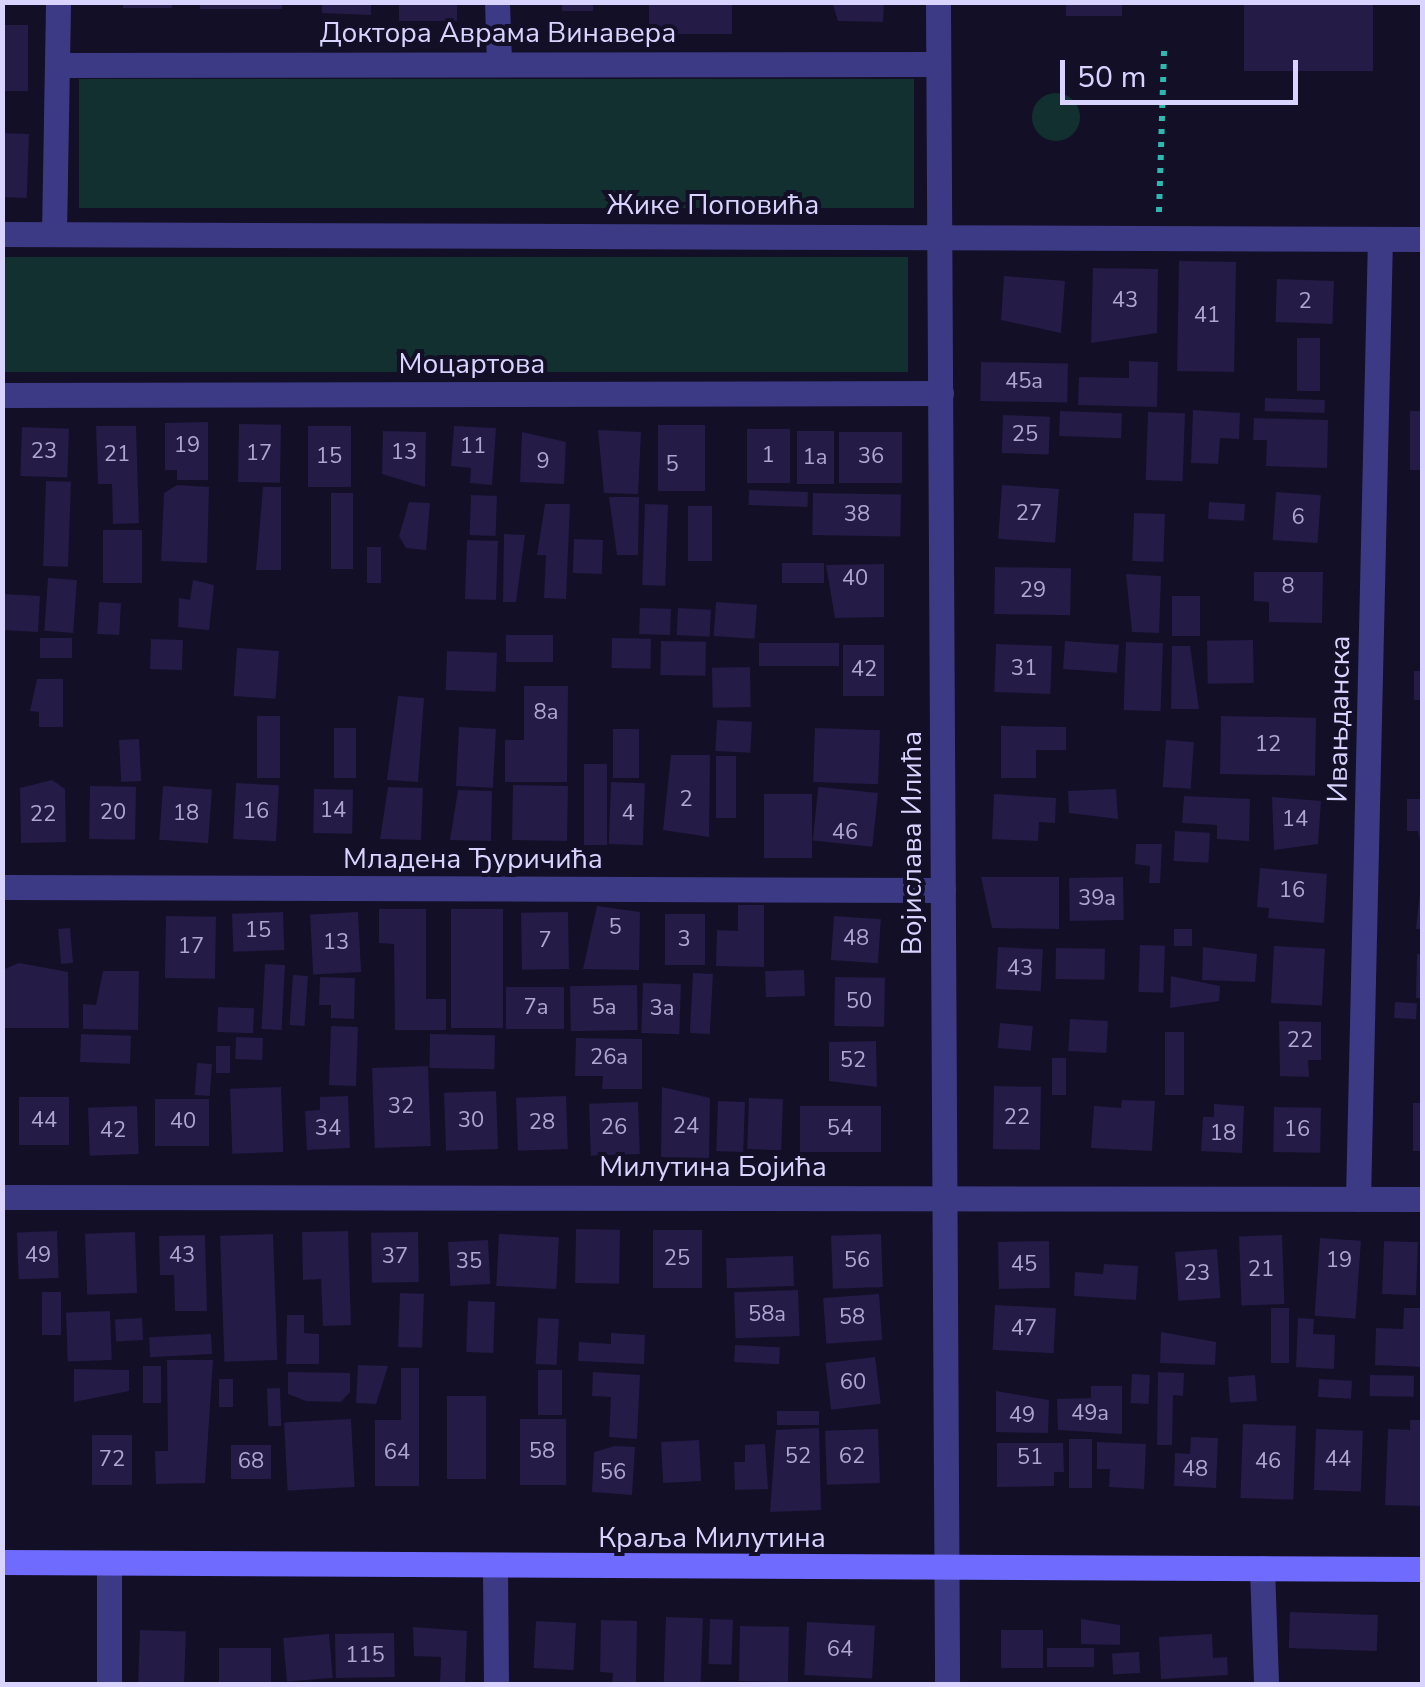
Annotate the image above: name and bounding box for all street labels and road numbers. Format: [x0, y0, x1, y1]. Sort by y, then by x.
street label: Доктора Аврама Винавера [320, 16, 676, 50]
street label: Жике Поповића [607, 188, 819, 222]
street label: Моцартова [399, 347, 545, 381]
street label: Ивањданска [1321, 635, 1357, 803]
street label: Војислава Илића [895, 731, 929, 955]
street label: Младена Ђуричића [343, 842, 603, 876]
street label: Милутина Бојића [599, 1150, 827, 1184]
street label: Краља Милутина [598, 1521, 826, 1555]

